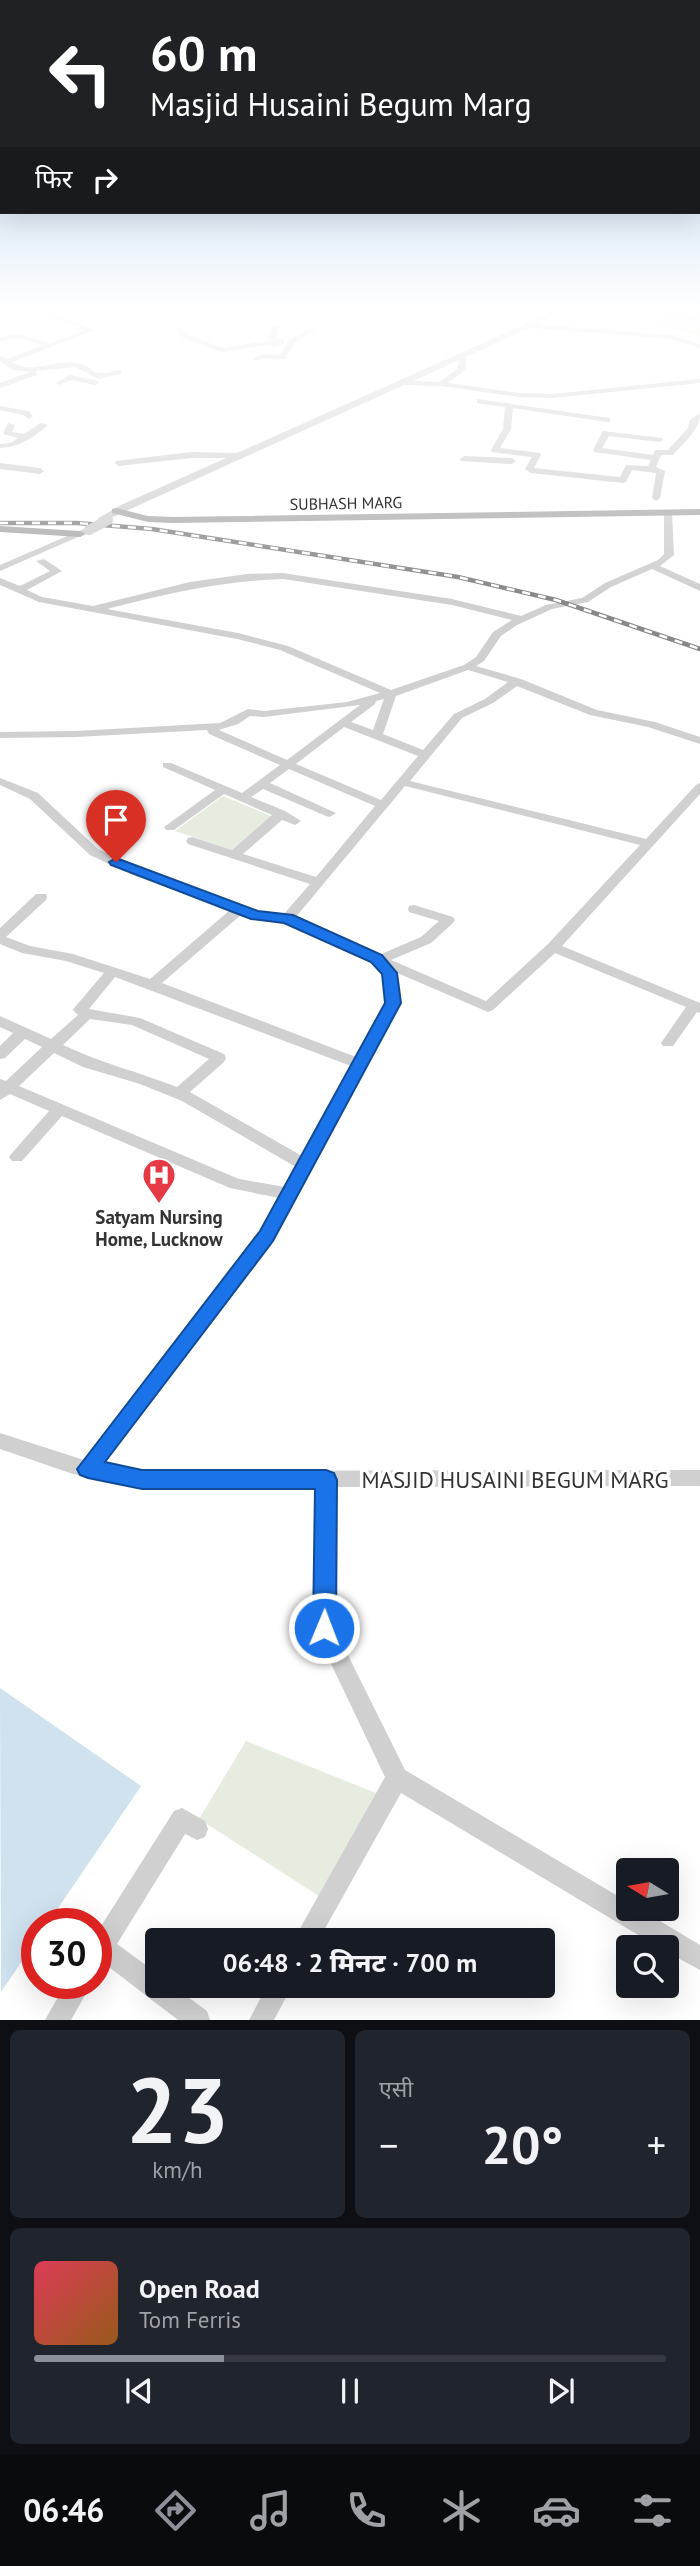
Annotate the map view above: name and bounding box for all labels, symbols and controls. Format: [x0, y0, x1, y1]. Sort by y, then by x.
text: 60 m [150, 21, 257, 85]
icon: left [35, 28, 126, 119]
text: Masjid Husaini Begum Marg [150, 83, 532, 125]
icon: right [86, 161, 124, 199]
text: फिर [35, 162, 72, 195]
street label: SUBHASH MARG [290, 492, 402, 514]
pin [86, 790, 146, 862]
icon: arrive [97, 801, 135, 839]
hospital icon: Satyam Nursing Home, Lucknow [140, 1156, 178, 1205]
place label: Satyam Nursing Home, Lucknow [95, 1205, 223, 1251]
street label: MASJID HUSAINI BEGUM MARG [361, 1465, 669, 1494]
position arrow [287, 1591, 361, 1665]
north arrow [616, 1858, 679, 1922]
map controls [616, 1858, 679, 1998]
speed limit sign: 30 [21, 1908, 112, 1999]
button: search [616, 1935, 679, 1998]
text: 06:48 · 2 मिनट · 700 m [223, 1946, 477, 1979]
text: 23 [126, 2050, 229, 2168]
text: एसी [379, 2074, 413, 2103]
text: 20° [482, 2111, 563, 2178]
text: − [379, 2120, 398, 2169]
text: + [647, 2120, 666, 2169]
text: km/h [152, 2155, 203, 2184]
text: Open Road [139, 2272, 260, 2305]
text: Tom Ferris [139, 2305, 241, 2334]
icon: previous [120, 2372, 158, 2410]
icon: pause [331, 2372, 369, 2410]
icon: next [542, 2372, 580, 2410]
icon: directions [151, 2486, 200, 2535]
icon: music [246, 2486, 295, 2535]
icon: phone [342, 2486, 391, 2535]
icon: climate [437, 2486, 486, 2535]
icon: car [532, 2486, 581, 2535]
icon: filters [628, 2486, 677, 2535]
text: 06:46 [23, 2489, 104, 2531]

